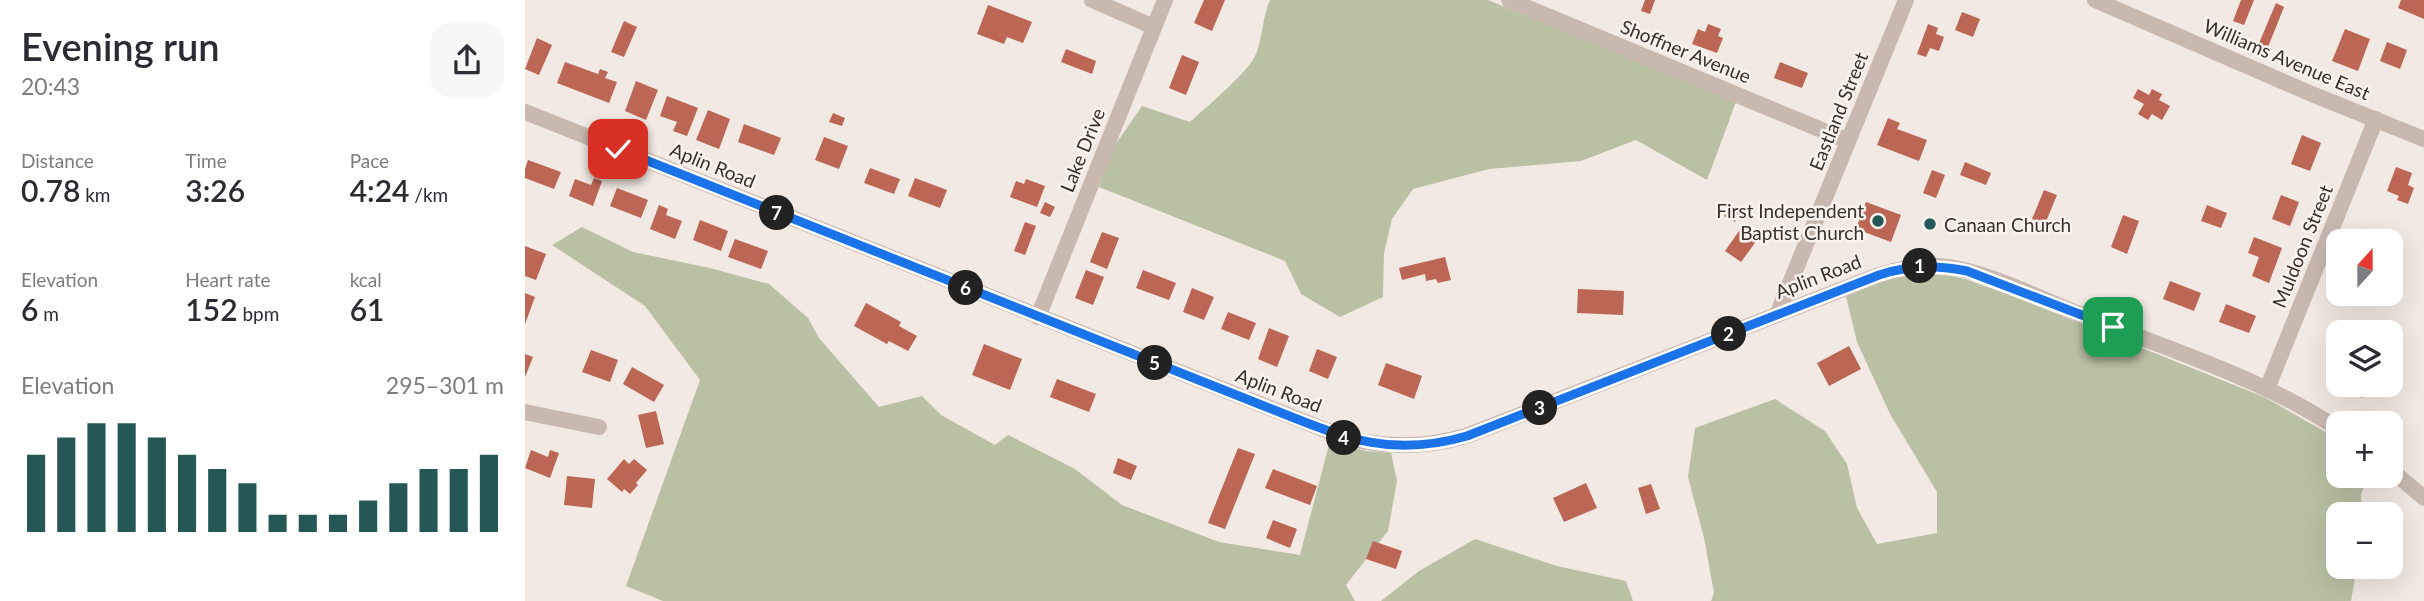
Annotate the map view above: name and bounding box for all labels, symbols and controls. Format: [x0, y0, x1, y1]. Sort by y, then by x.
street label: Shoffner Avenue [1618, 14, 1754, 88]
street label: Williams Avenue East [2200, 14, 2374, 104]
text: Evening run [21, 23, 220, 69]
button: share [430, 23, 504, 97]
street label: Eastland Street [1804, 48, 1872, 173]
text: 20:43 [21, 72, 80, 100]
street label: Lake Drive [1055, 105, 1109, 195]
pin [588, 119, 648, 179]
icon: check [599, 130, 637, 168]
street label: Aplin Road [667, 137, 759, 193]
text: Distance [21, 149, 94, 172]
text: Time [185, 149, 227, 172]
text: Pace [350, 149, 389, 172]
text: 0.78 [21, 172, 80, 208]
text: 3:26 [185, 172, 245, 208]
text: 4:24 [350, 172, 409, 208]
street label: Muldoon Street [2267, 181, 2337, 311]
text: km [80, 183, 110, 206]
text: /km [409, 183, 448, 206]
pin: 7 [759, 196, 795, 230]
place label: First Independent Baptist Church [1716, 199, 1864, 244]
text: 7 [771, 201, 782, 224]
marker: First Independent Baptist Church [1870, 213, 1886, 229]
place label: Canaan Church [1944, 213, 2071, 236]
marker: Canaan Church [1922, 216, 1938, 232]
north arrow [2326, 229, 2403, 306]
map controls [2326, 229, 2403, 579]
pin: 1 [1903, 248, 1937, 284]
street label: Aplin Road [1772, 249, 1864, 303]
text: 1 [1914, 254, 1925, 277]
text: Elevation [21, 268, 98, 291]
text: Heart rate [185, 268, 271, 291]
text: kcal [350, 268, 382, 291]
pin: 6 [949, 270, 983, 306]
text: 6 [960, 276, 971, 299]
text: 6 [21, 291, 38, 327]
text: 152 [185, 291, 238, 327]
text: 61 [350, 291, 384, 327]
pin [2083, 297, 2143, 357]
text: m [38, 302, 59, 325]
text: bpm [238, 302, 279, 325]
icon: arrive [2094, 308, 2132, 346]
pin: 2 [1711, 316, 1747, 352]
button: layers [2326, 320, 2403, 397]
text: 2 [1723, 322, 1734, 345]
pin: 5 [1137, 346, 1173, 380]
text: 5 [1149, 351, 1160, 374]
street label: Aplin Road [1233, 363, 1325, 417]
text: Elevation [21, 371, 114, 399]
text: 295–301 m [386, 371, 504, 399]
pin: 3 [1523, 390, 1557, 426]
text: 3 [1534, 396, 1545, 419]
button: + [2326, 411, 2403, 488]
pin: 4 [1327, 420, 1361, 456]
text: 4 [1338, 426, 1349, 449]
button: − [2326, 502, 2403, 579]

